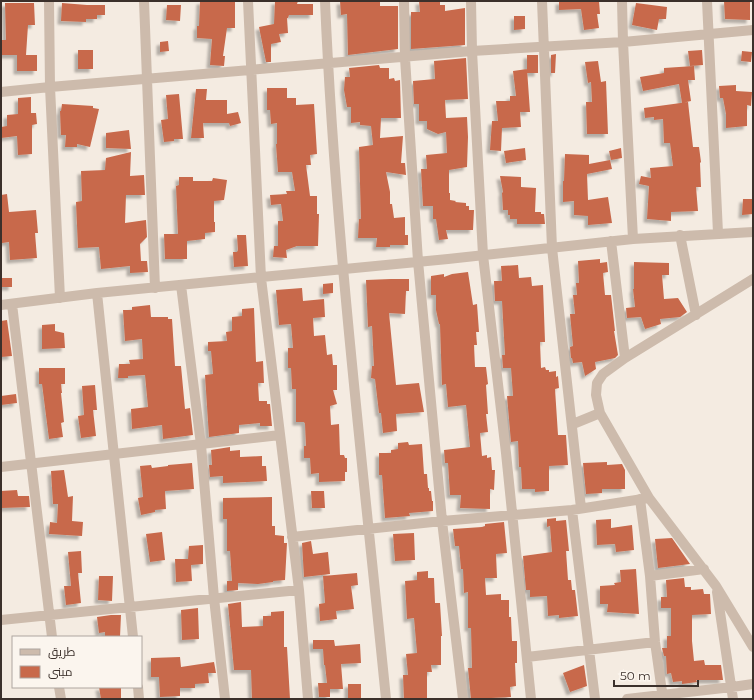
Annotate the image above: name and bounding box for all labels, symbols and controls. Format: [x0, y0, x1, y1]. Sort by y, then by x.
legend [12, 636, 142, 688]
text: طريق [48, 644, 76, 659]
scale bar [614, 662, 698, 688]
text: مبنى [48, 664, 73, 679]
text: 50 m [620, 668, 651, 683]

